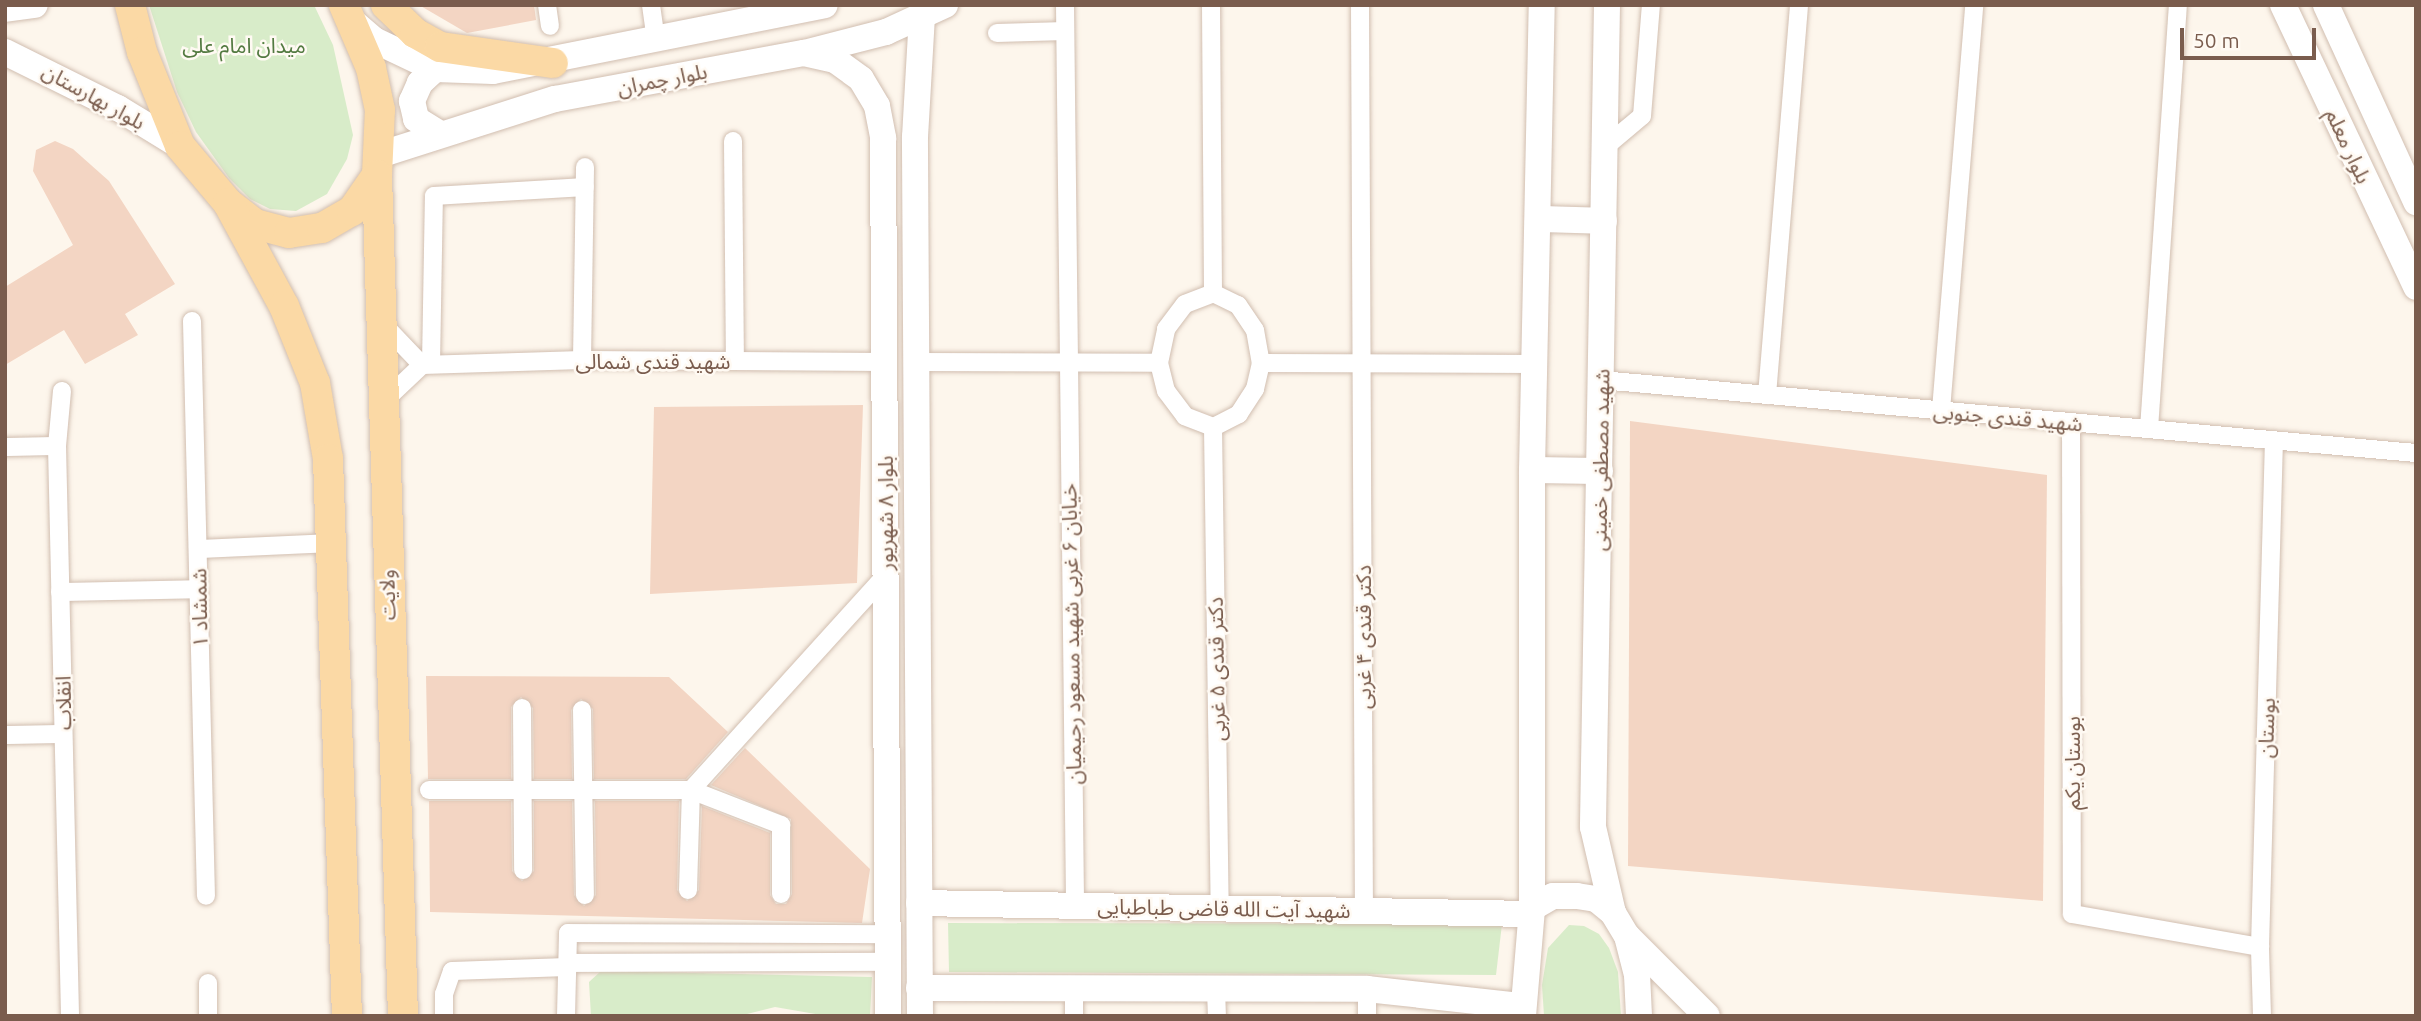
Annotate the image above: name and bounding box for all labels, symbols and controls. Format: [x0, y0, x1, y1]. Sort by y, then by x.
scale bar [2183, 14, 2320, 58]
text: 50 m [2193, 28, 2240, 52]
park label: میدان امام علی [182, 32, 306, 58]
street label: بلوار بهارستان [38, 57, 150, 135]
street label: بلوار چمران [615, 58, 709, 100]
street label: بلوار معلم [2321, 105, 2377, 187]
street label: شهید قندی شمالی [575, 348, 731, 374]
street label: شهید مصطفی خمینی [1586, 369, 1614, 551]
street label: شهید قندی جنوبی [1932, 398, 2084, 436]
street label: بلوار ۸ شهریور [872, 456, 898, 570]
street label: خیابان ۶ غربی شهید مسعود رحیمیان [1056, 483, 1086, 785]
street label: دکتر قندی ۴ غربی [1350, 565, 1376, 709]
street label: شمشاد ۱ [186, 568, 212, 648]
street label: ولایت [374, 569, 400, 621]
street label: دکتر قندی ۵ غربی [1202, 597, 1230, 741]
street label: انقلاب [50, 676, 76, 730]
street label: بوستان [2252, 697, 2280, 759]
street label: بوستان یکم [2059, 716, 2085, 810]
street label: شهید آیت الله قاضی طباطبایی [1097, 893, 1351, 923]

